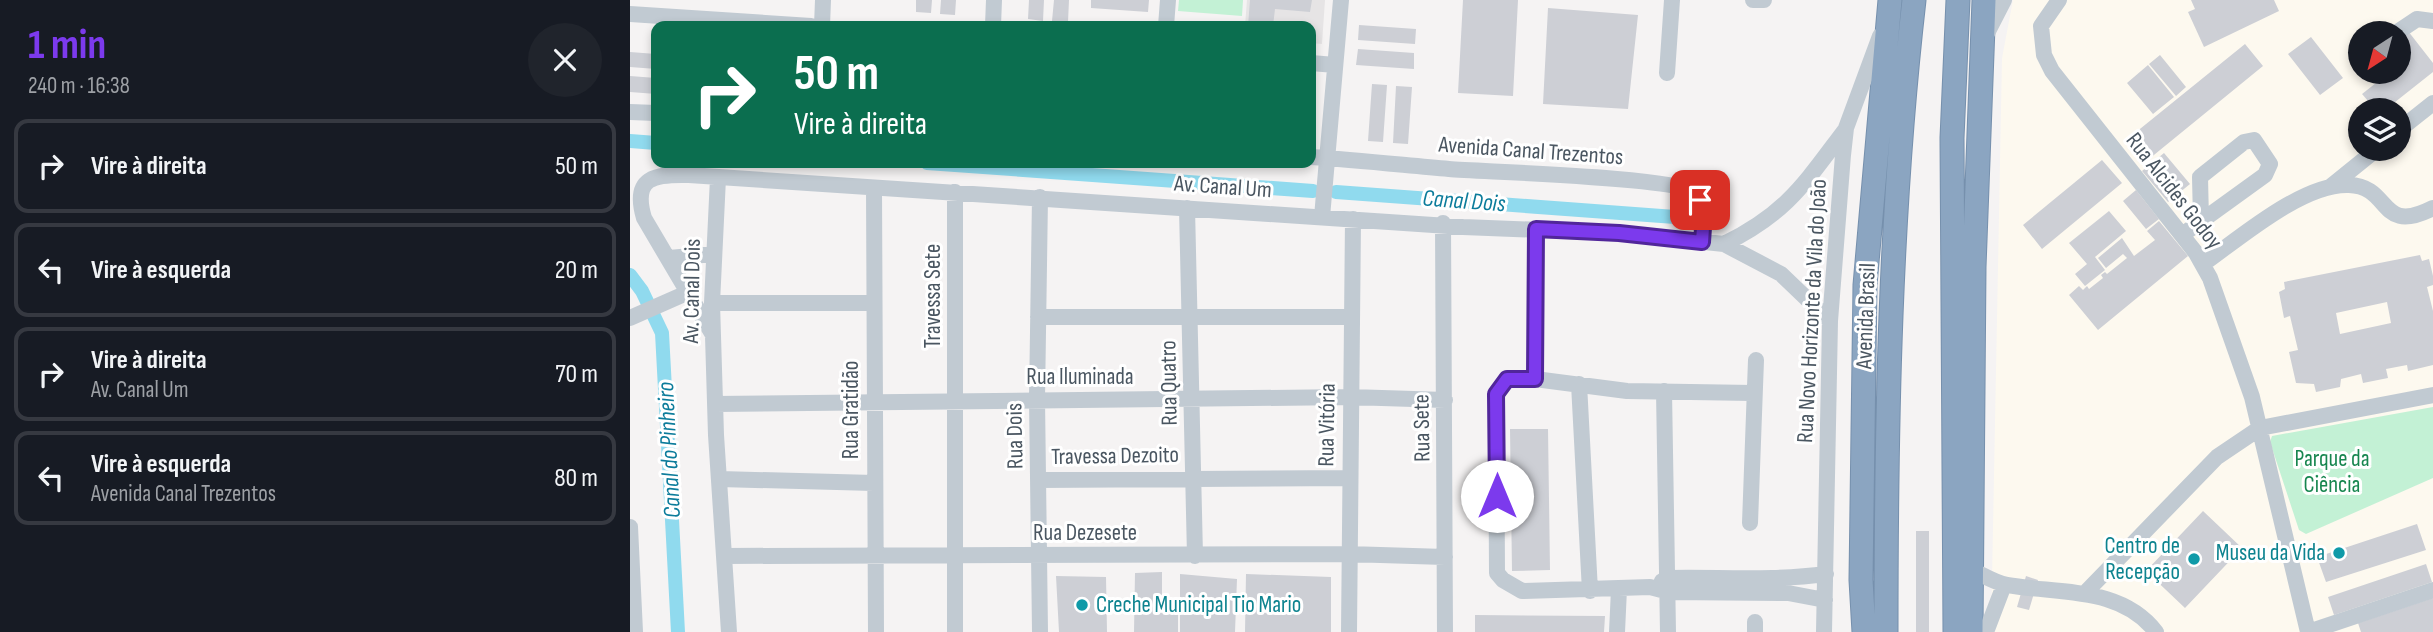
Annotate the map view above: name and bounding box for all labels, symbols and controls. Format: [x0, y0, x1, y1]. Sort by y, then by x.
text: 1 min [28, 20, 106, 71]
north arrow [2348, 21, 2412, 84]
map controls [2348, 21, 2411, 161]
button: close [528, 23, 602, 97]
text: 50 m [794, 45, 879, 104]
icon: right [679, 49, 770, 140]
text: 240 m · 16:38 [28, 72, 130, 100]
button: layers [2348, 98, 2411, 161]
text: Vire à direita [794, 105, 927, 144]
street label: Rua Alcides Godoy [2120, 127, 2228, 255]
street label: Avenida Canal Trezentos [1437, 131, 1624, 171]
icon: right [32, 147, 70, 185]
text: Vire à direita [91, 151, 207, 182]
text: 50 m [555, 151, 598, 182]
street label: Av. Canal Um [1172, 170, 1273, 204]
pin [1670, 170, 1730, 230]
street label: Rua Novo Horizonte da Vila do João [1791, 178, 1833, 444]
icon: arrive [1681, 181, 1719, 219]
water label: Canal Dois [1422, 184, 1507, 218]
street label: Av. Canal Dois [677, 238, 707, 345]
street label: Travessa Sete [919, 244, 947, 348]
icon: left [32, 251, 70, 289]
text: Vire à esquerda [91, 255, 231, 286]
text: 20 m [555, 255, 598, 286]
street label: Avenida Brasil [1850, 263, 1882, 370]
street label: Rua Quatro [1154, 340, 1184, 426]
text: Vire à direita [91, 345, 207, 376]
icon: right [32, 355, 70, 393]
text: 70 m [555, 359, 598, 390]
street label: Rua Gratidão [837, 361, 865, 459]
street label: Rua Iluminada [1026, 363, 1134, 391]
text: Av. Canal Um [91, 376, 189, 404]
water label: Canal do Pinheiro [651, 381, 687, 519]
street label: Rua Vitória [1312, 383, 1342, 467]
street label: Rua Sete [1407, 394, 1437, 462]
street label: Rua Dois [1000, 403, 1030, 469]
street label: Travessa Dezoito [1051, 441, 1179, 471]
park label: Parque da Ciência [2294, 445, 2370, 499]
text: Vire à esquerda [91, 449, 231, 480]
icon: left [32, 459, 70, 497]
position arrow [1460, 459, 1534, 533]
text: 80 m [554, 463, 598, 494]
text: Avenida Canal Trezentos [91, 480, 276, 508]
street label: Rua Dezesete [1033, 519, 1137, 547]
place label: Centro de Recepção [2105, 532, 2180, 586]
place label: Museu da Vida [2216, 539, 2325, 567]
marker: Museu da Vida [2331, 545, 2347, 561]
marker: Centro de Recepção [2186, 551, 2202, 567]
place label: Creche Municipal Tio Mario [1096, 591, 1301, 619]
marker: Creche Municipal Tio Mario [1074, 597, 1090, 613]

